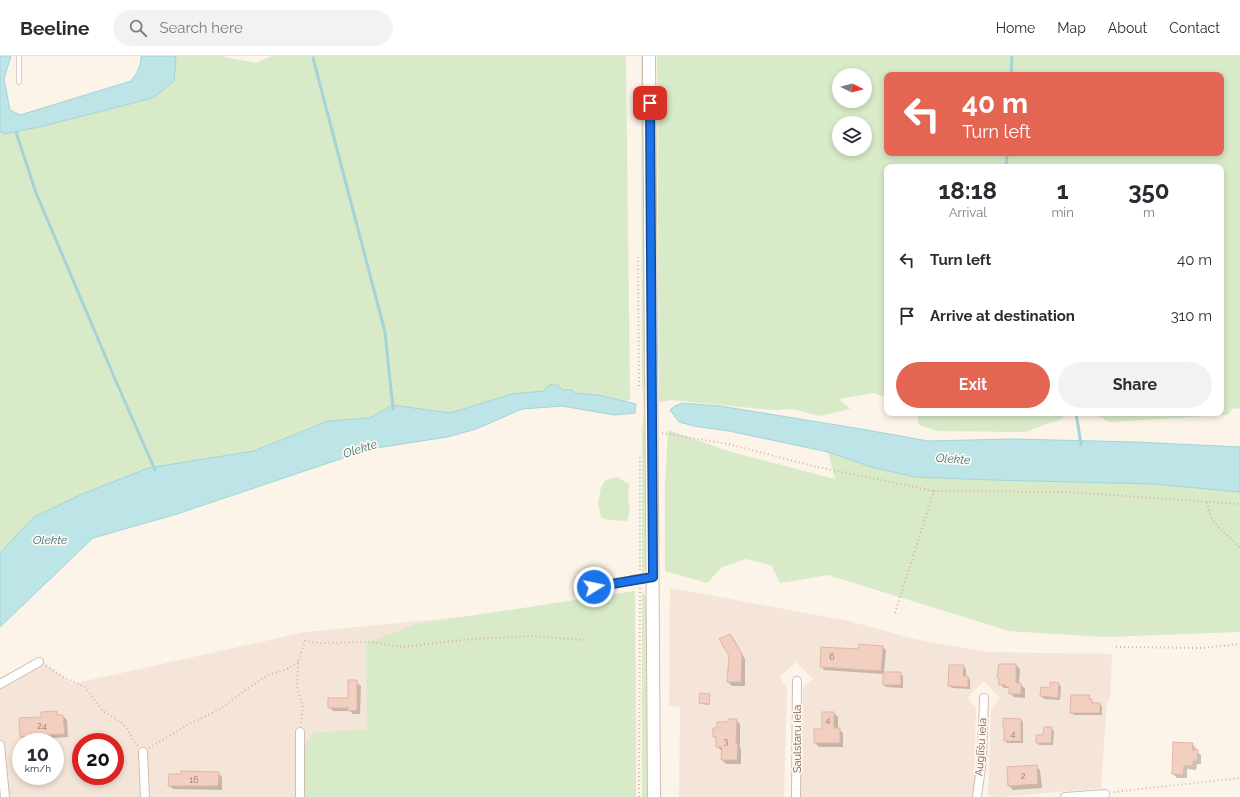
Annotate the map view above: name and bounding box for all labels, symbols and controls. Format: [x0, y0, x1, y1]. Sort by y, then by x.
search box [113, 10, 393, 46]
text: Beeline [20, 17, 89, 39]
icon: search [127, 17, 149, 39]
text: Search here [159, 19, 243, 37]
text: Home [996, 20, 1035, 36]
text: Map [1057, 20, 1086, 36]
text: About [1108, 20, 1147, 36]
text: Contact [1169, 20, 1220, 36]
north arrow [832, 68, 872, 108]
map controls [832, 68, 872, 156]
pin [633, 86, 667, 120]
text: 40 m [962, 87, 1028, 120]
icon: left [896, 88, 948, 140]
icon: arrive [639, 92, 661, 114]
button: layers [832, 116, 872, 156]
text: Turn left [962, 121, 1031, 142]
text: 18:18 [938, 176, 997, 205]
text: 1 [1057, 176, 1069, 205]
text: 350 [1128, 176, 1170, 205]
text: Arrival [949, 205, 987, 220]
text: min [1051, 205, 1074, 220]
text: m [1143, 205, 1155, 220]
icon: left [896, 249, 918, 271]
text: Turn left [930, 251, 991, 269]
text: 40 m [1177, 251, 1212, 269]
icon: arrive [896, 305, 918, 327]
text: Arrive at destination [930, 307, 1075, 325]
text: 310 m [1171, 307, 1212, 325]
button: Exit [896, 362, 1050, 408]
button: Share [1058, 362, 1212, 408]
water label: Olekte [341, 437, 379, 461]
water label: Olekte [935, 451, 971, 467]
water label: Olekte [33, 533, 68, 547]
position arrow [573, 566, 615, 608]
house number: 6 [829, 652, 835, 662]
street label: Saulstaru iela [791, 705, 804, 773]
house number: 4 [826, 715, 831, 725]
street label: Auglīšu iela [972, 717, 990, 777]
house number: 24 [37, 721, 47, 731]
house number: 4 [1011, 729, 1016, 739]
speed limit sign: 20 [72, 733, 124, 785]
house number: 3 [724, 736, 729, 746]
text: 10 [27, 742, 49, 766]
text: km/h [25, 763, 51, 774]
house number: 2 [1021, 771, 1026, 781]
house number: 16 [189, 775, 199, 785]

